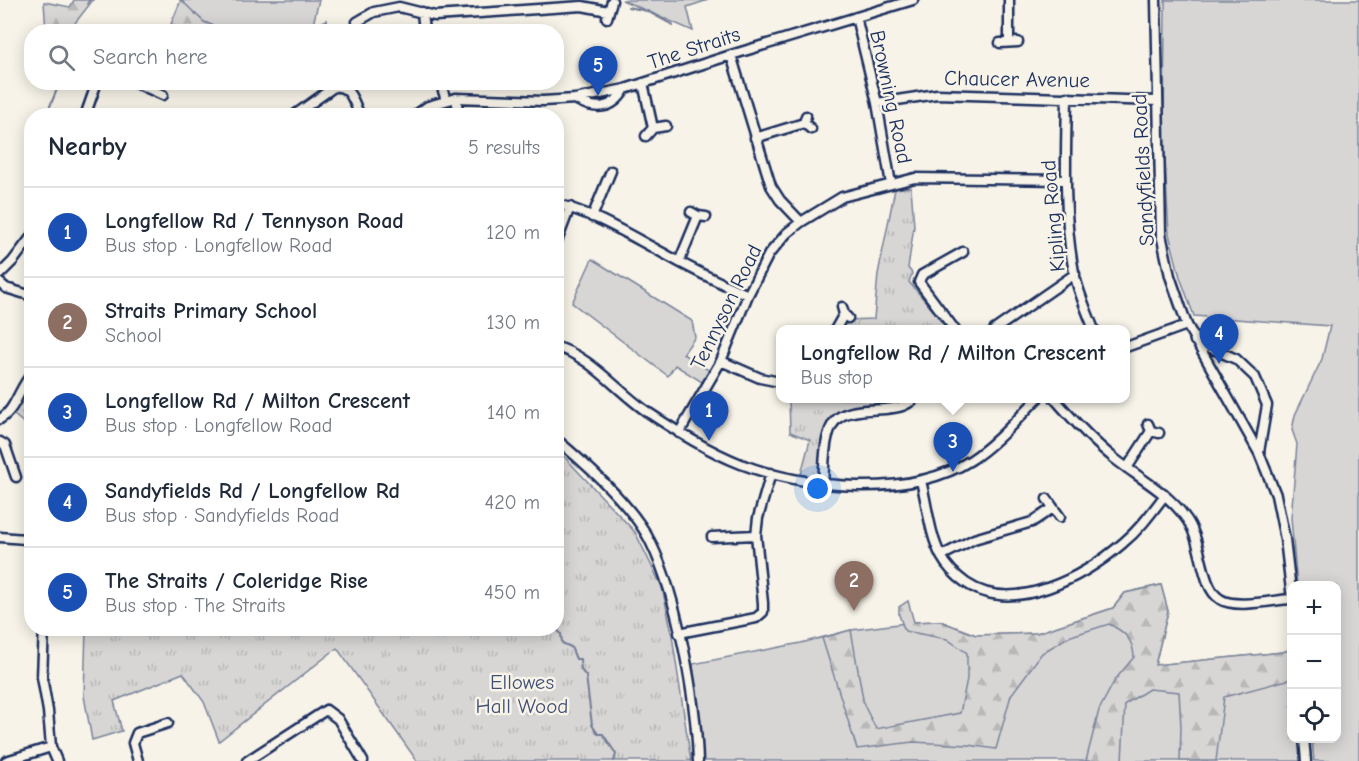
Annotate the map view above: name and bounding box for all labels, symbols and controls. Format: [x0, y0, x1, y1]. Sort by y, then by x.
street label: The Straits [645, 22, 743, 74]
search box [24, 24, 564, 90]
street label: Browning Road [865, 28, 917, 166]
icon: search [45, 41, 78, 74]
text: Search here [93, 44, 208, 70]
pin: 5 [578, 46, 618, 96]
street label: Chaucer Avenue [944, 66, 1090, 92]
street label: Sandyfields Road [1127, 93, 1159, 247]
text: Nearby [48, 132, 127, 162]
text: 5 results [468, 136, 540, 159]
street label: Kipling Road [1036, 159, 1070, 273]
text: Longfellow Rd / Tennyson Road [105, 208, 404, 234]
text: 1 [64, 221, 71, 244]
text: 120 m [486, 221, 540, 244]
text: Bus stop · Longfellow Road [105, 234, 332, 257]
street label: Tennyson Road [685, 241, 767, 373]
text: Straits Primary School [105, 298, 317, 324]
text: 2 [63, 311, 72, 334]
text: 130 m [487, 311, 540, 334]
pin: 4 [1200, 314, 1238, 364]
text: School [105, 324, 162, 347]
popup [776, 325, 1130, 403]
text: Longfellow Rd / Milton Crescent [801, 340, 1105, 366]
text: Bus stop [801, 366, 873, 389]
text: Longfellow Rd / Milton Crescent [105, 388, 410, 414]
pin: 1 [690, 392, 728, 441]
text: 3 [63, 401, 72, 424]
text: 140 m [487, 401, 540, 424]
text: Bus stop · Longfellow Road [105, 414, 332, 437]
pin: 3 [934, 422, 972, 472]
your location [803, 474, 832, 503]
text: Sandyfields Rd / Longfellow Rd [105, 478, 400, 504]
text: 4 [63, 491, 72, 514]
text: 420 m [484, 491, 540, 514]
text: Bus stop · Sandyfields Road [105, 504, 339, 527]
pin: 2 [834, 562, 874, 611]
text: The Straits / Coleridge Rise [105, 568, 368, 594]
text: 5 [62, 581, 73, 604]
text: 450 m [484, 581, 540, 604]
map controls [1287, 581, 1341, 743]
button: + [1287, 581, 1341, 635]
text: Bus stop · The Straits [105, 594, 285, 617]
button: − [1287, 635, 1341, 689]
park label: Ellowes Hall Wood [476, 670, 568, 718]
button: locate [1287, 689, 1341, 743]

